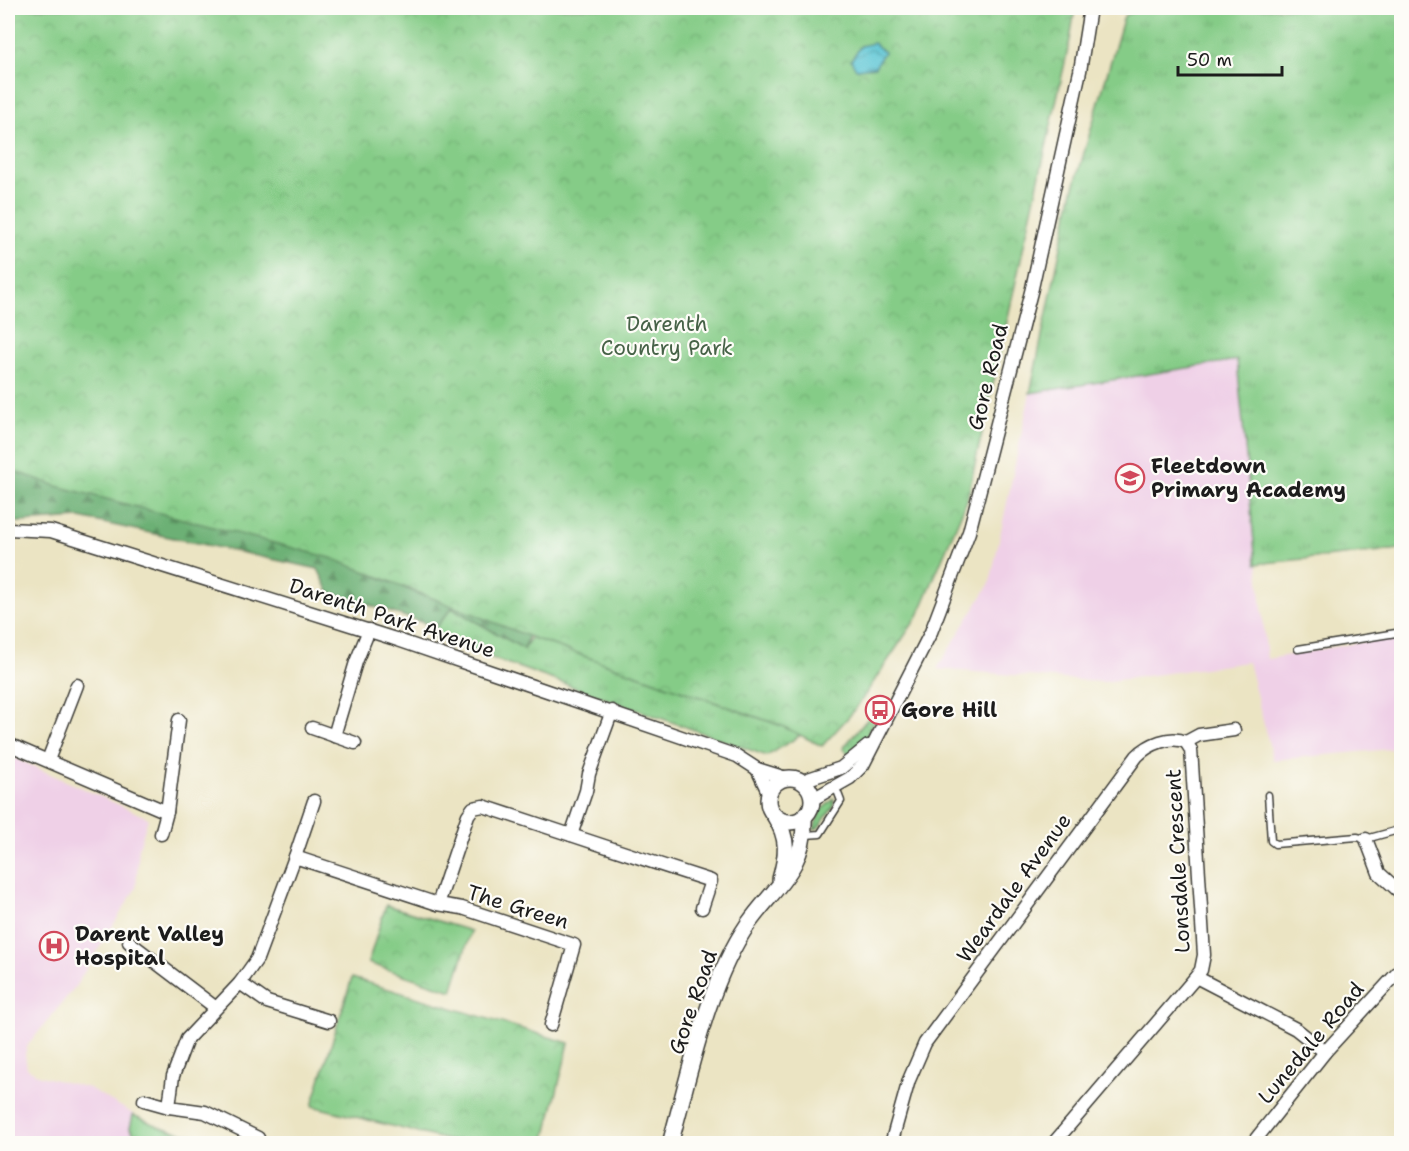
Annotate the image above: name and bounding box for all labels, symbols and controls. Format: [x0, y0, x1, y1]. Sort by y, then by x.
scale bar [1178, 39, 1282, 77]
text: 50 m [1187, 48, 1232, 72]
park label: Darenth Country Park [601, 310, 733, 362]
street label: Gore Road [961, 321, 1015, 433]
place label: Fleetdown Primary Academy [1151, 452, 1346, 504]
school or university icon: Fleetdown Primary Academy [1114, 462, 1146, 494]
street label: Darenth Park Avenue [286, 572, 498, 664]
bus stop icon: Gore Hill [864, 694, 896, 726]
place label: Gore Hill [901, 696, 997, 724]
street label: Lonsdale Crescent [1159, 768, 1197, 954]
street label: Weardale Avenue [950, 808, 1078, 968]
street label: The Green [464, 878, 572, 936]
place label: Darent Valley Hospital [75, 920, 224, 972]
hospital icon: Darent Valley Hospital [38, 930, 70, 962]
street label: Gore Road [662, 946, 724, 1058]
street label: Lunedale Road [1252, 976, 1370, 1110]

